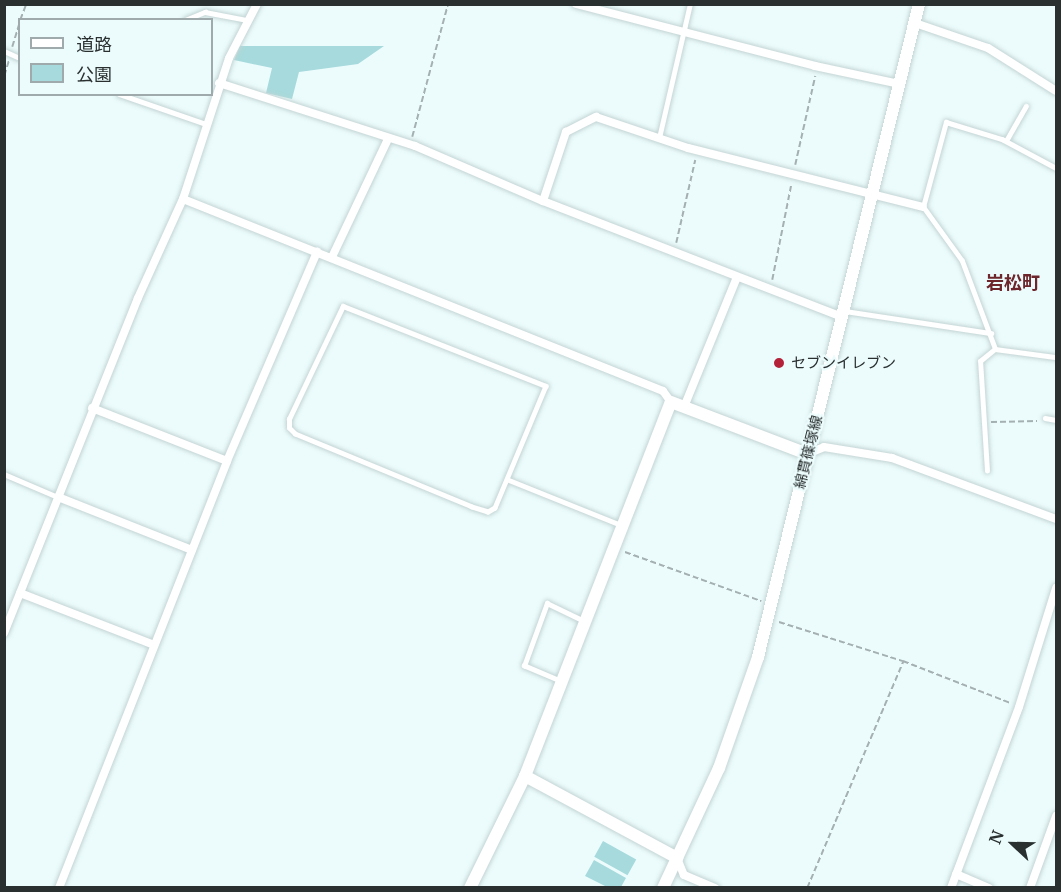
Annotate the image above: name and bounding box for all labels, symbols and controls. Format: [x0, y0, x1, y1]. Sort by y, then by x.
legend [18, 18, 213, 96]
text: 道路 [76, 33, 112, 56]
text: 公園 [76, 63, 112, 86]
district label: 岩松町 [986, 272, 1040, 294]
place label: セブンイレブン [791, 354, 896, 372]
marker: セブンイレブン [772, 356, 786, 370]
street label: 綿貫篠塚線 [790, 413, 826, 491]
north arrow [983, 814, 1043, 874]
text: N [985, 828, 1008, 847]

